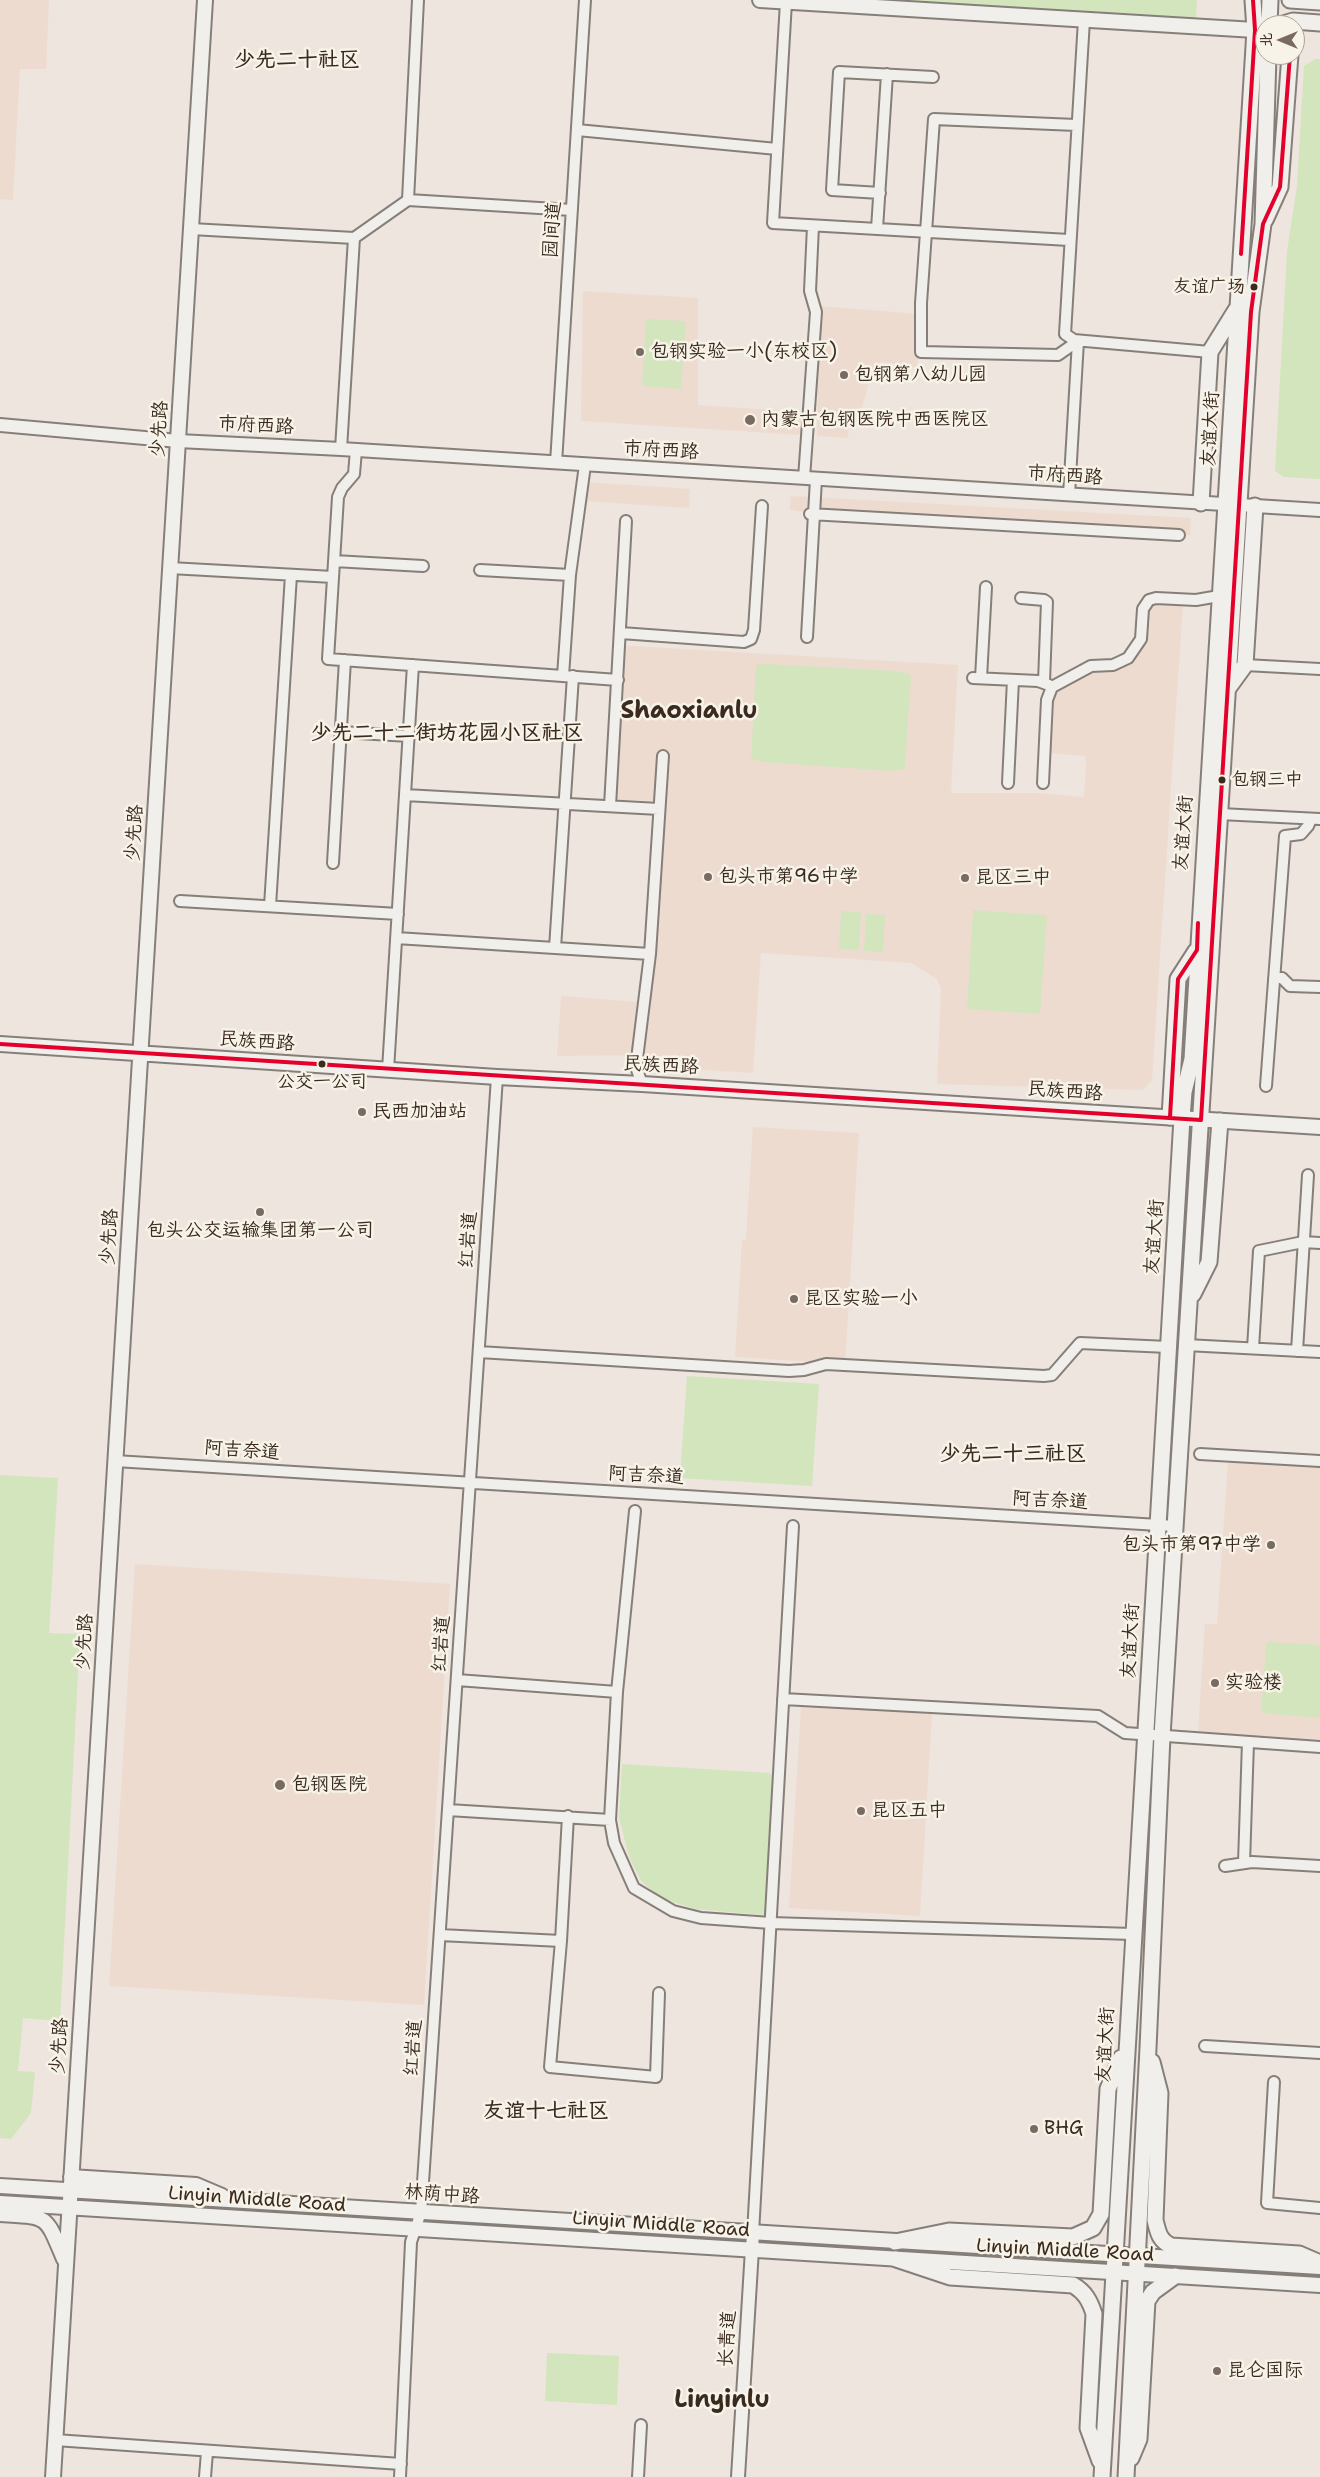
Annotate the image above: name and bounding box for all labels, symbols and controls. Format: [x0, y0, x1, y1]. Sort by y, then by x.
north arrow [1255, 15, 1305, 65]
text: 北 [1257, 33, 1275, 47]
district label: 少先二十社区 [234, 48, 360, 74]
street label: 园间道 [540, 201, 566, 259]
place label: 友谊广场 [1173, 276, 1245, 298]
marker: 友谊广场 [1249, 282, 1259, 292]
place label: 包钢实验一小(东校区) [650, 341, 837, 363]
marker: 包钢实验一小(东校区) [634, 346, 646, 358]
place label: 包钢第八幼儿园 [854, 364, 987, 386]
marker: 包钢第八幼儿园 [838, 369, 850, 381]
street label: 友谊大街 [1198, 390, 1224, 468]
street label: 少先路 [147, 400, 173, 458]
place label: 内蒙古包钢医院中西医院区 [761, 409, 989, 431]
street label: 市府西路 [217, 413, 295, 439]
marker: 内蒙古包钢医院中西医院区 [743, 413, 757, 427]
street label: 市府西路 [622, 438, 700, 464]
street label: 市府西路 [1026, 462, 1104, 490]
district label: Shaoxianlu [620, 698, 758, 726]
district label: 少先二十二街坊花园小区社区 [311, 721, 583, 747]
place label: 包钢三中 [1231, 769, 1303, 791]
marker: 包钢三中 [1217, 775, 1227, 785]
street label: 友谊大街 [1170, 794, 1198, 872]
street label: 少先路 [122, 804, 148, 862]
place label: 包头市第96中学 [718, 866, 858, 888]
place label: 昆区三中 [975, 867, 1051, 889]
marker: 包头市第96中学 [702, 871, 714, 883]
marker: 昆区三中 [959, 872, 971, 884]
street label: 民族西路 [218, 1028, 296, 1056]
street label: 民族西路 [622, 1053, 700, 1079]
marker: 公交一公司 [317, 1059, 327, 1069]
place label: 公交一公司 [277, 1071, 367, 1093]
street label: 民族西路 [1026, 1078, 1104, 1106]
place label: 民西加油站 [372, 1101, 467, 1123]
marker: 民西加油站 [356, 1106, 368, 1118]
street label: 友谊大街 [1141, 1198, 1169, 1276]
marker: 包头公交运输集团第一公司 [254, 1206, 266, 1218]
street label: 少先路 [97, 1208, 123, 1266]
street label: 红岩道 [456, 1211, 482, 1269]
place label: 包头公交运输集团第一公司 [146, 1220, 374, 1242]
place label: 昆区实验一小 [804, 1288, 918, 1310]
marker: 昆区实验一小 [788, 1293, 800, 1305]
street label: 阿吉奈道 [203, 1437, 281, 1465]
district label: 少先二十三社区 [940, 1442, 1086, 1468]
street label: 阿吉奈道 [607, 1463, 685, 1489]
street label: 阿吉奈道 [1011, 1488, 1089, 1514]
place label: 包头市第97中学 [1121, 1534, 1261, 1556]
marker: 包头市第97中学 [1265, 1539, 1277, 1551]
street label: 友谊大街 [1118, 1602, 1144, 1680]
street label: 少先路 [72, 1613, 98, 1671]
street label: 红岩道 [429, 1615, 455, 1673]
place label: 实验楼 [1225, 1672, 1282, 1694]
marker: 实验楼 [1209, 1677, 1221, 1689]
place label: 包钢医院 [291, 1774, 367, 1796]
marker: 包钢医院 [273, 1778, 287, 1792]
place label: 昆区五中 [871, 1800, 947, 1822]
marker: 昆区五中 [855, 1805, 867, 1817]
street label: 友谊大街 [1093, 2006, 1119, 2084]
street label: 少先路 [47, 2017, 73, 2075]
street label: 红岩道 [401, 2019, 427, 2077]
district label: 友谊十七社区 [483, 2099, 609, 2125]
place label: BHG [1044, 2118, 1083, 2140]
marker: BHG [1028, 2123, 1040, 2135]
street label: 林荫中路 [403, 2181, 481, 2209]
street label: Linyin Middle Road [167, 2182, 347, 2218]
street label: Linyin Middle Road [571, 2207, 751, 2243]
street label: Linyin Middle Road [975, 2235, 1155, 2267]
street label: 长青道 [715, 2310, 741, 2368]
place label: 昆仑国际 [1227, 2360, 1303, 2382]
marker: 昆仑国际 [1211, 2365, 1223, 2377]
district label: Linyinlu [674, 2387, 770, 2415]

